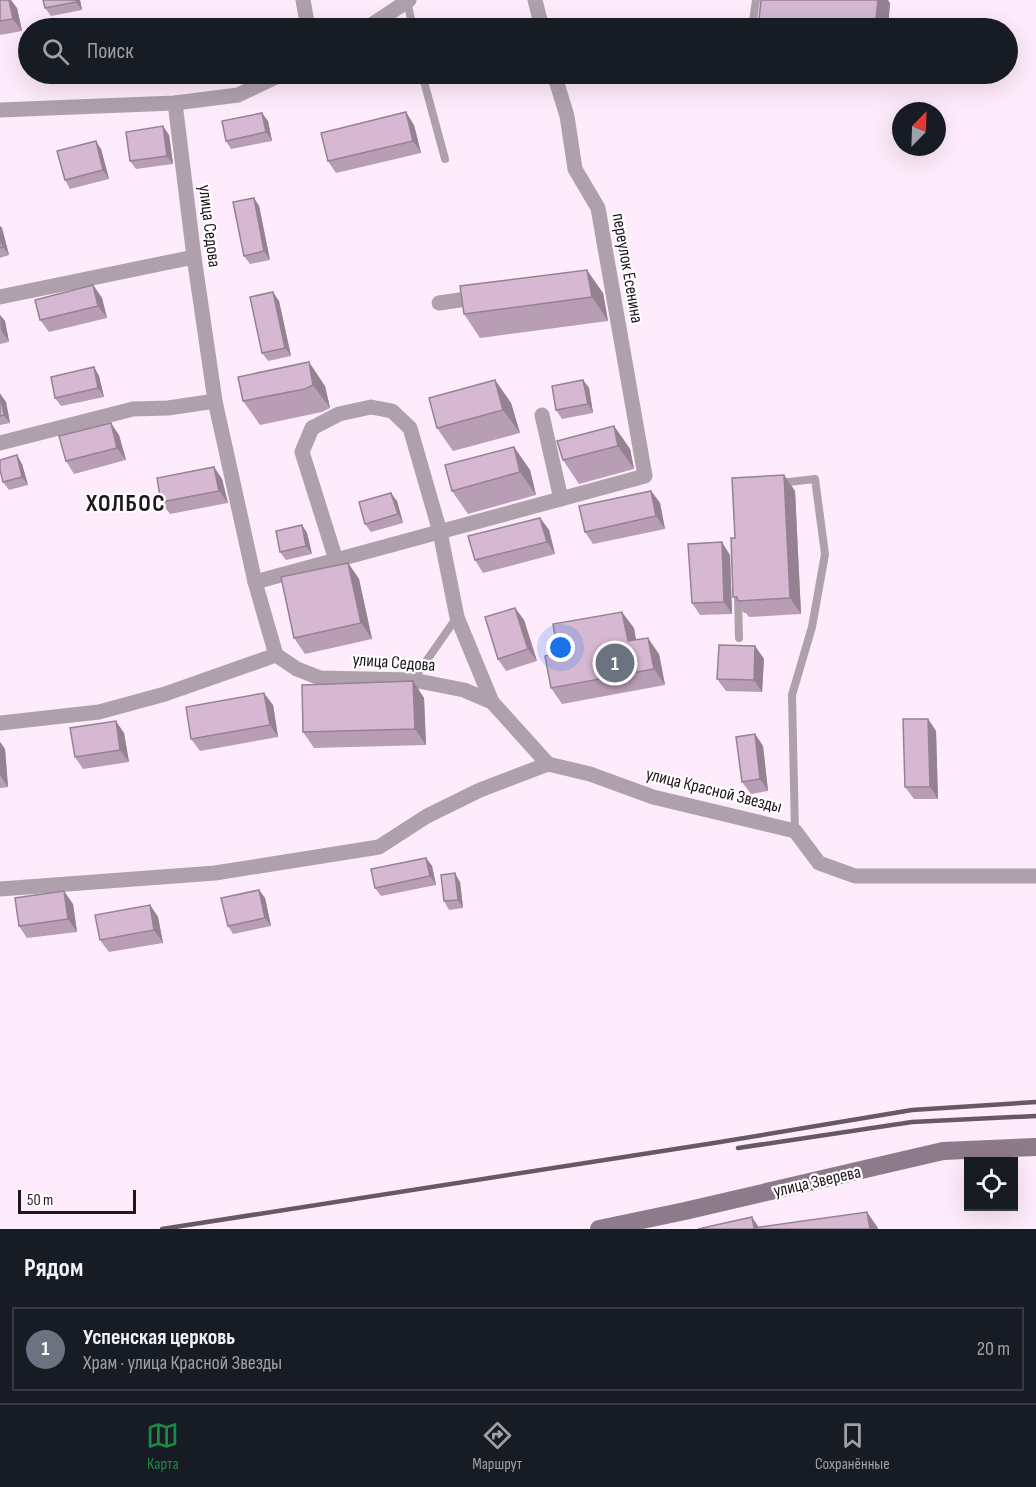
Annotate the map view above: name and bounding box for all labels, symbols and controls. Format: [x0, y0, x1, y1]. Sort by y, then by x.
search box [18, 18, 1018, 84]
icon: search [39, 35, 72, 68]
text: Поиск [87, 38, 133, 65]
north arrow [892, 102, 946, 156]
street label: улица Седова [194, 184, 225, 269]
street label: переулок Есенина [607, 211, 648, 325]
district label: ХОЛБОС [85, 489, 166, 518]
your location [546, 633, 575, 662]
pin: 1 [596, 640, 634, 686]
street label: улица Седова [352, 649, 436, 676]
street label: улица Красной Звезды [644, 763, 784, 818]
map controls [964, 1157, 1018, 1211]
button: locate [964, 1157, 1018, 1211]
street label: улица Зверева [771, 1161, 863, 1202]
scale bar [18, 1187, 136, 1214]
text: 50 m [27, 1191, 53, 1210]
text: Рядом [24, 1253, 83, 1284]
text: Успенская церковь [83, 1324, 235, 1351]
text: 1 [42, 1337, 49, 1361]
text: 20 m [977, 1337, 1010, 1361]
text: Храм · улица Красной Звезды [83, 1351, 282, 1375]
tab: Карта [146, 1419, 179, 1474]
tab: Маршрут [472, 1419, 522, 1474]
tab: Сохранённые [815, 1419, 890, 1474]

